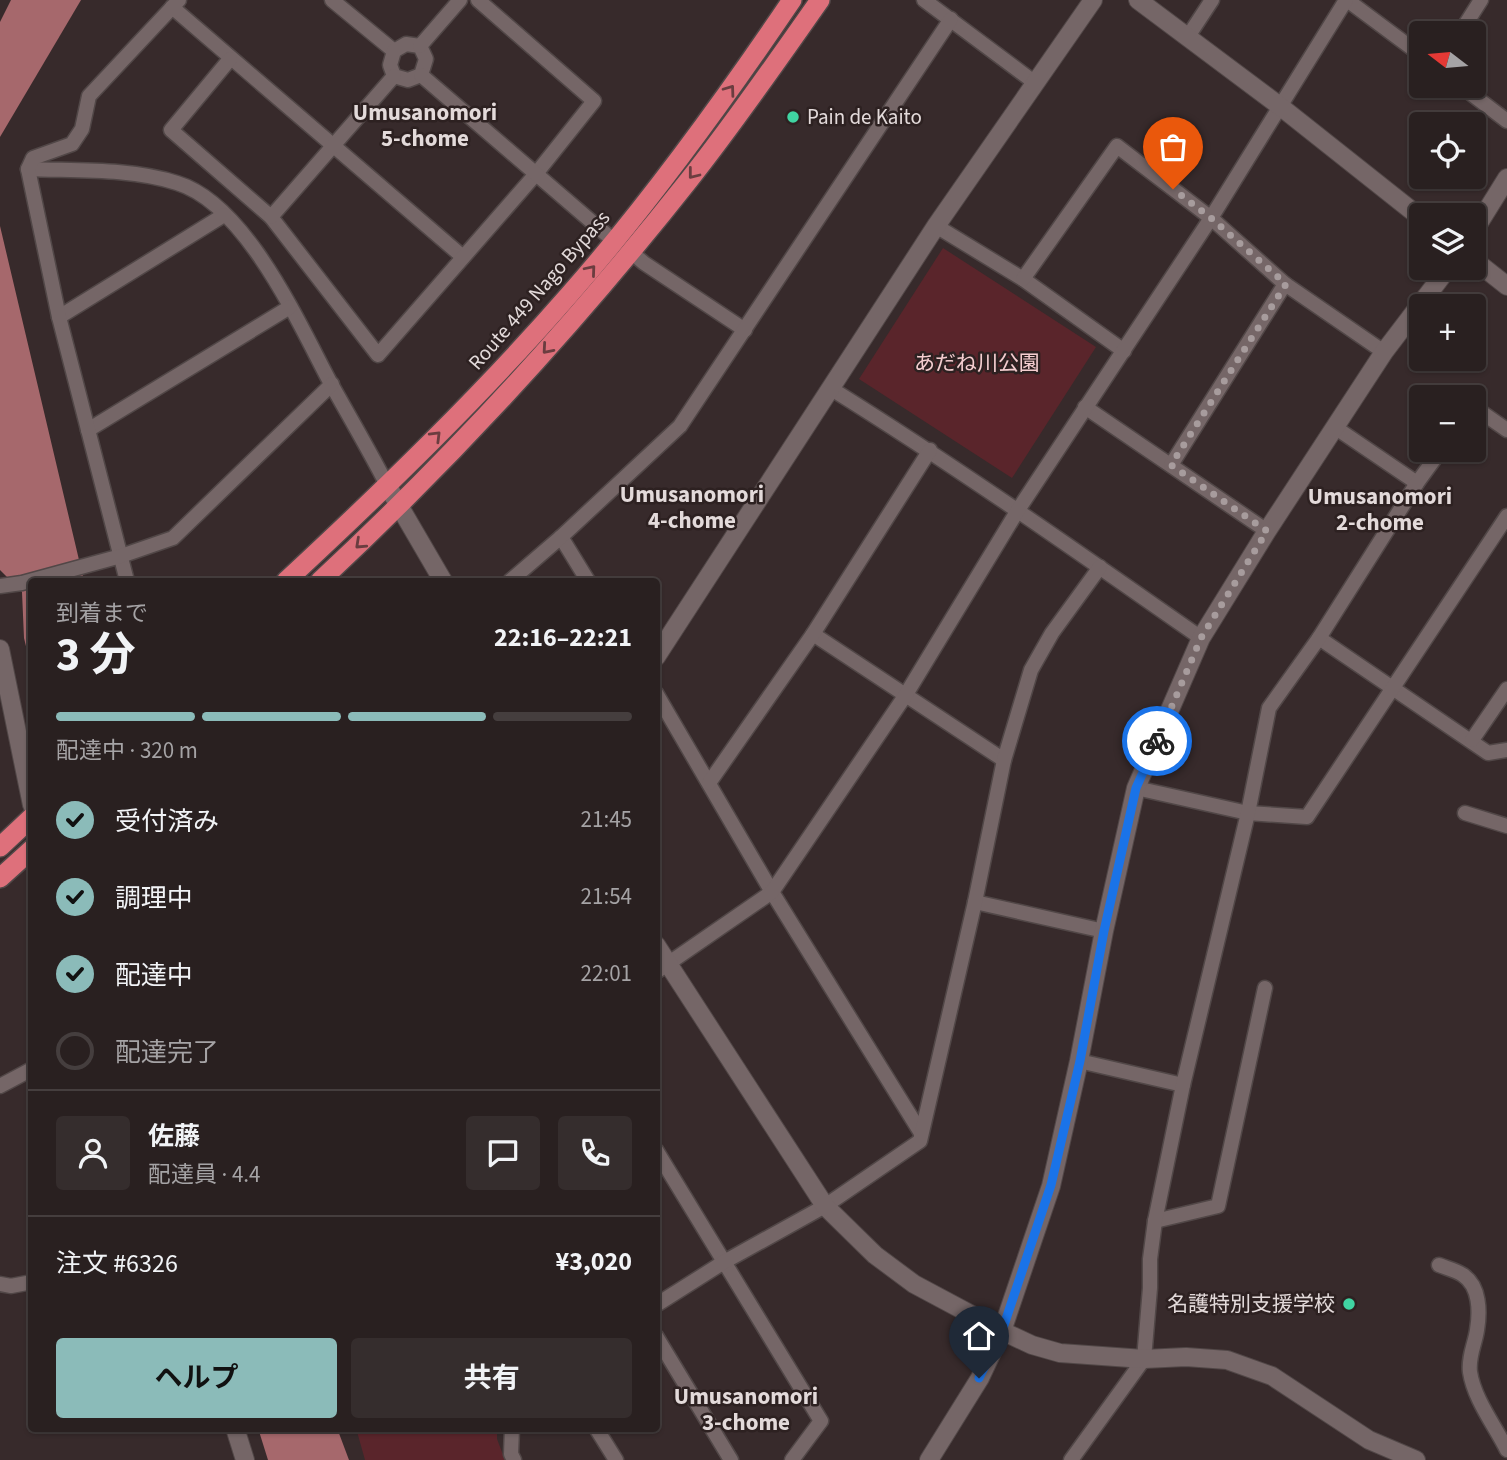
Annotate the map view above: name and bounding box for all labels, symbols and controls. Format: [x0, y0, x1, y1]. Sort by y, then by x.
north arrow [1409, 21, 1486, 98]
map controls [1409, 21, 1486, 462]
one-way arrow [722, 85, 734, 98]
district label: Umusanomori 5-chome [353, 96, 497, 155]
place label: Pain de Kaito [807, 102, 922, 132]
marker: Pain de Kaito [785, 109, 801, 125]
button: locate [1409, 112, 1486, 189]
pin [1143, 117, 1203, 189]
icon: bag [1154, 128, 1192, 166]
one-way arrow [689, 167, 702, 179]
street label: Route 449 Nago Bypass [461, 203, 617, 376]
button: layers [1409, 203, 1486, 280]
one-way arrow [582, 265, 595, 277]
button: + [1409, 294, 1486, 371]
one-way arrow [543, 340, 555, 353]
park label: あだね川公園 [914, 348, 1040, 378]
button: − [1409, 385, 1486, 462]
one-way arrow [427, 432, 440, 445]
district label: Umusanomori 4-chome [620, 478, 764, 537]
district label: Umusanomori 2-chome [1308, 480, 1452, 539]
one-way arrow [355, 535, 368, 548]
text: 到着まで [56, 597, 148, 630]
text: 22:16–22:21 [494, 619, 632, 656]
text: 3 分 [56, 623, 136, 688]
courier [1122, 706, 1192, 776]
icon: bike [1138, 722, 1176, 760]
text: 配達中 · 320 m [56, 734, 198, 767]
icon: check [56, 801, 94, 839]
text: 受付済み [115, 803, 219, 840]
text: 21:45 [581, 803, 632, 836]
icon: check [56, 878, 94, 916]
text: 調理中 [115, 880, 193, 917]
text: 21:54 [581, 880, 632, 913]
icon: check [56, 955, 94, 993]
text: 配達中 [115, 957, 193, 994]
text: 22:01 [581, 957, 632, 990]
text: 配達完了 [115, 1034, 219, 1071]
button: person [56, 1116, 130, 1190]
button: chat [466, 1116, 540, 1190]
button: phone [558, 1116, 632, 1190]
text: 佐藤 [148, 1118, 200, 1155]
text: 配達員 · 4.4 [148, 1158, 261, 1191]
text: ¥3,020 [556, 1243, 632, 1280]
text: 注文 #6326 [56, 1245, 178, 1282]
place label: 名護特別支援学校 [1167, 1289, 1335, 1319]
marker: 名護特別支援学校 [1341, 1296, 1357, 1312]
pin [949, 1306, 1009, 1378]
icon: home [960, 1317, 998, 1355]
button: ヘルプ [56, 1338, 337, 1418]
button: 共有 [351, 1338, 632, 1418]
district label: Umusanomori 3-chome [674, 1380, 818, 1439]

